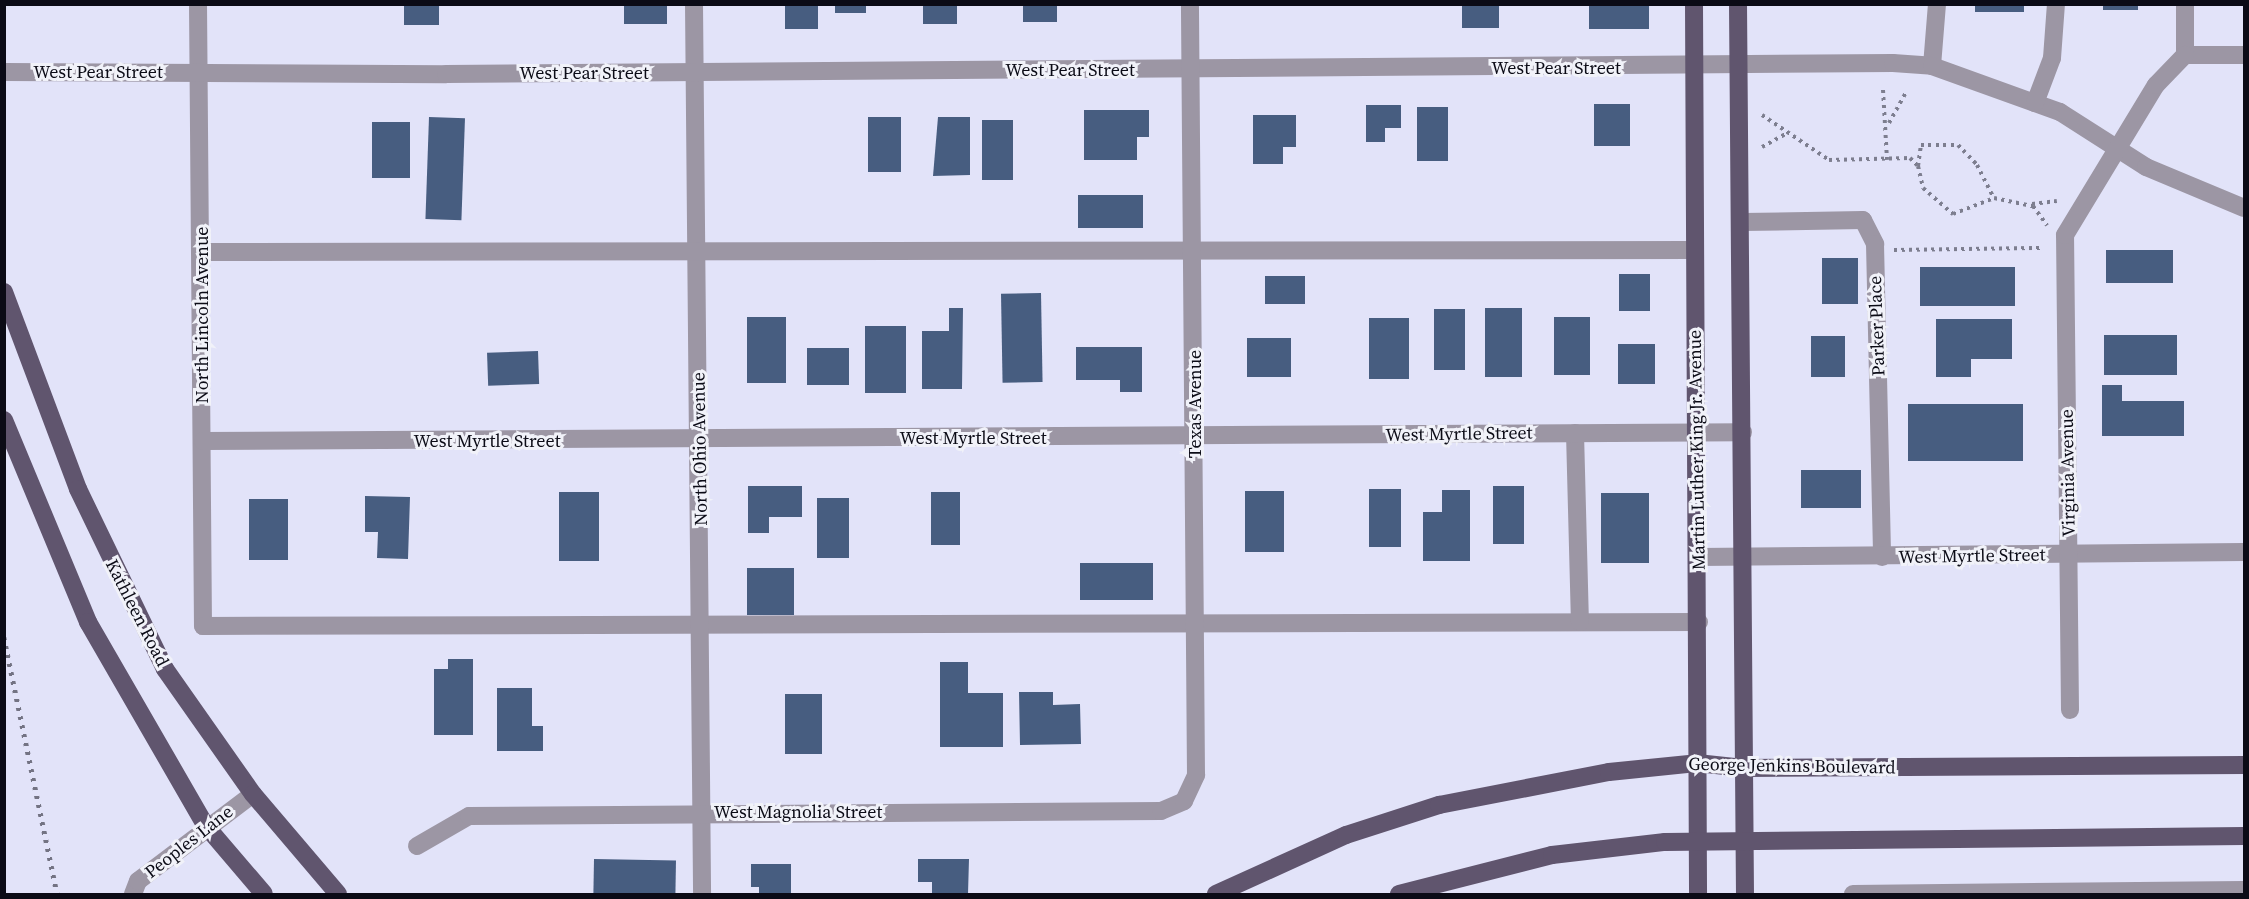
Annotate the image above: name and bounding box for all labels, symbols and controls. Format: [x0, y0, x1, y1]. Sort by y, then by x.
street label: West Pear Street [1491, 57, 1621, 79]
street label: West Pear Street [1005, 59, 1135, 81]
street label: West Pear Street [33, 61, 163, 83]
street label: West Pear Street [519, 62, 649, 84]
street label: North Lincoln Avenue [191, 227, 213, 403]
street label: Parker Place [1864, 275, 1890, 377]
street label: Martin Luther King Jr. Avenue [1684, 330, 1710, 570]
street label: Texas Avenue [1184, 350, 1206, 458]
street label: North Ohio Avenue [688, 372, 712, 526]
street label: Virginia Avenue [2056, 409, 2080, 537]
street label: West Myrtle Street [1385, 422, 1533, 446]
street label: West Myrtle Street [899, 427, 1047, 449]
street label: West Myrtle Street [413, 430, 561, 452]
street label: West Myrtle Street [1898, 544, 2046, 568]
street label: Kathleen Road [101, 556, 173, 670]
street label: George Jenkins Boulevard [1688, 753, 1896, 779]
street label: Peoples Lane [141, 801, 237, 883]
street label: West Magnolia Street [714, 801, 882, 823]

